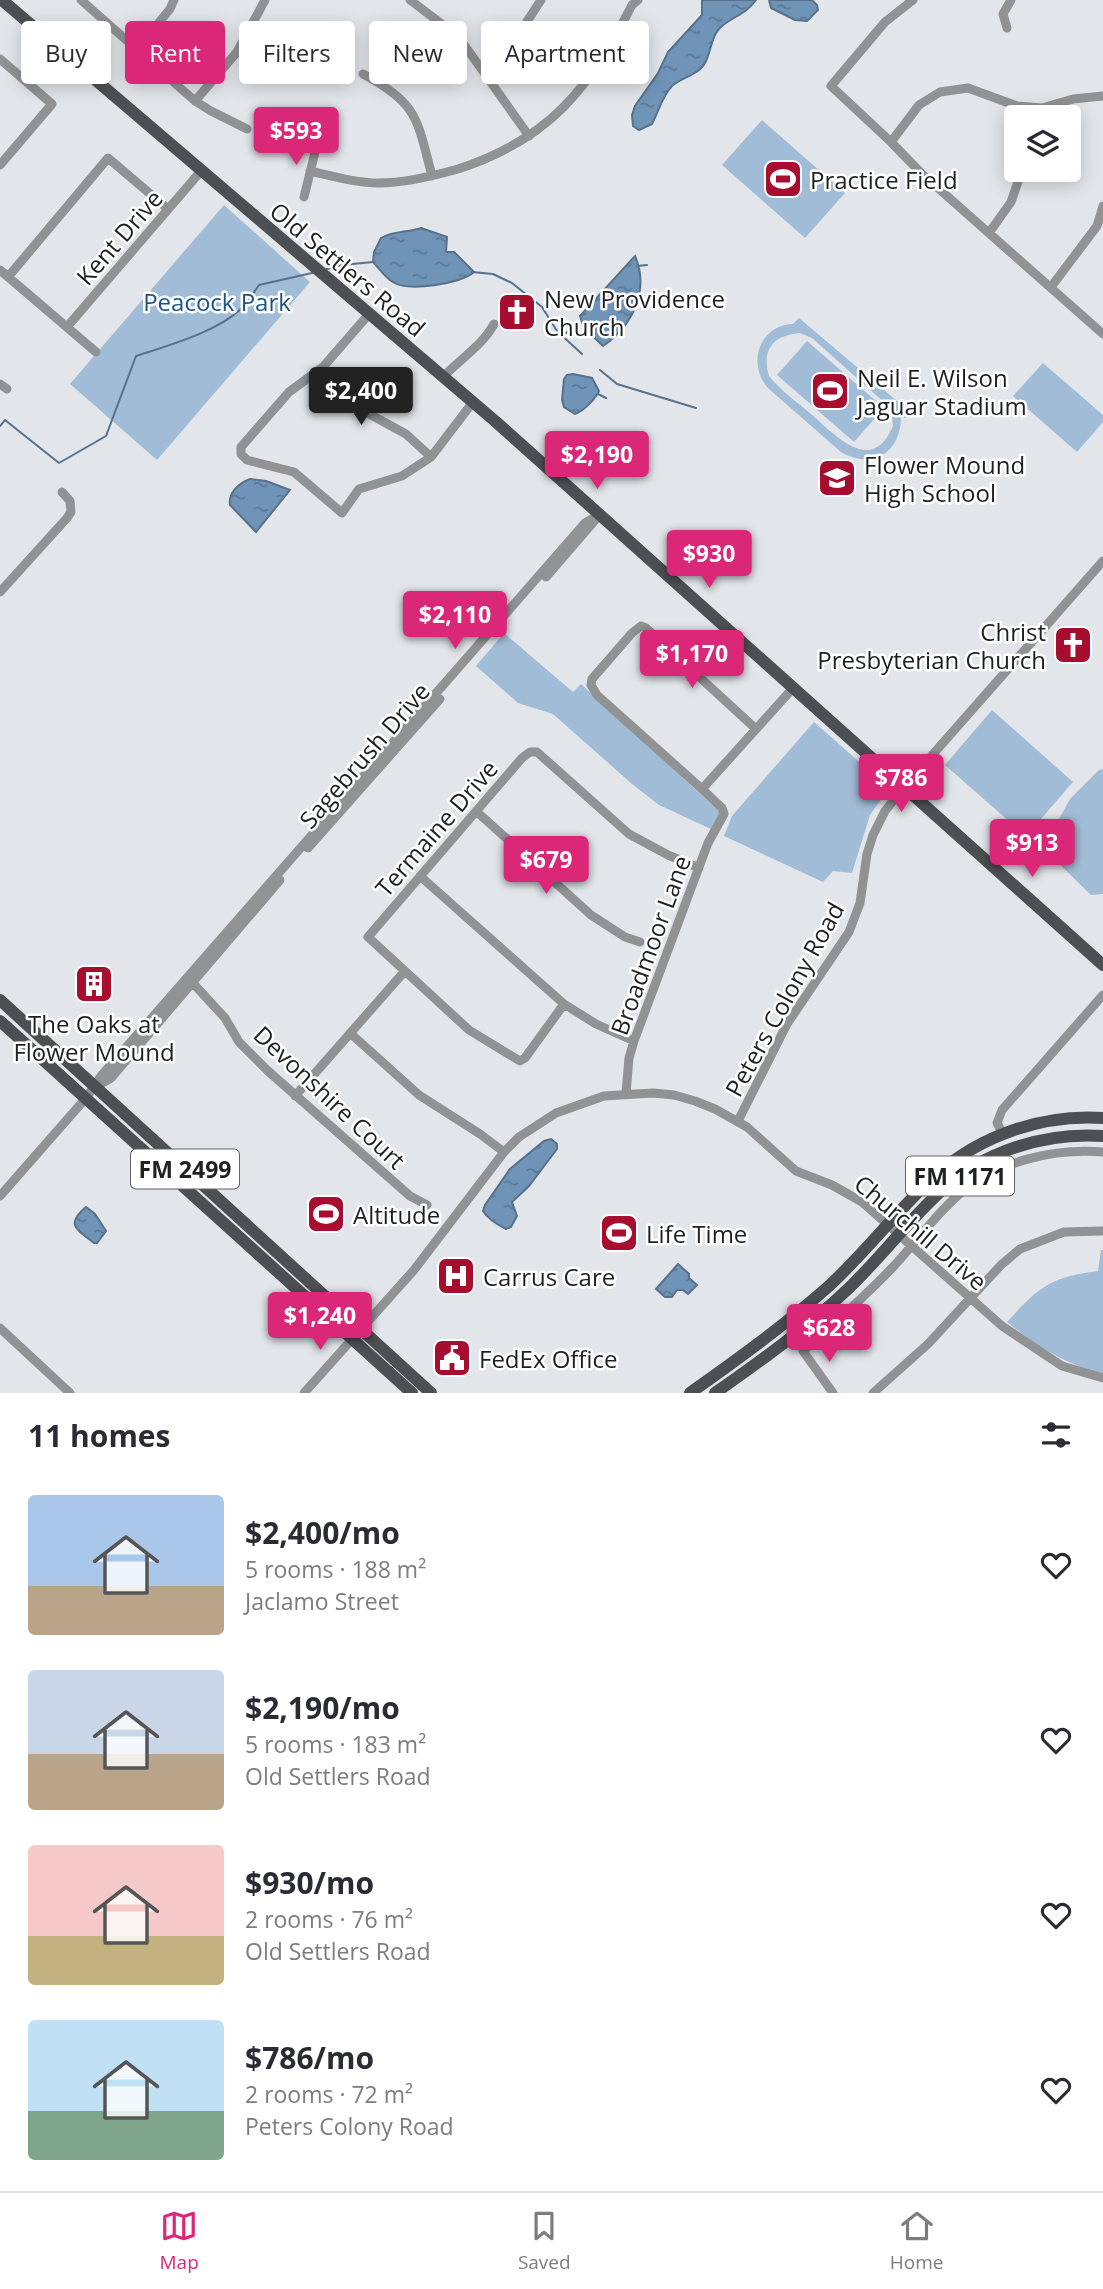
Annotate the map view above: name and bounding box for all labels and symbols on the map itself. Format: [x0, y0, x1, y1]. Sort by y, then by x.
pin: $593 [255, 108, 337, 167]
sports icon: Practice Field [762, 158, 804, 200]
place label: Practice Field [810, 163, 958, 196]
street label: Kent Drive [68, 182, 170, 292]
street label: Old Settlers Road [263, 194, 433, 344]
place label: New Providence Church [544, 282, 725, 343]
park label: Peacock Park [143, 285, 291, 318]
church icon: New Providence Church [496, 291, 538, 333]
place label: Neil E. Wilson Jaguar Stadium [855, 361, 1027, 422]
pin: $2,400 [304, 368, 418, 427]
sports icon: Neil E. Wilson Jaguar Stadium [809, 370, 851, 412]
pin: $2,190 [540, 432, 654, 491]
place label: Flower Mound High School [864, 448, 1025, 509]
school or university icon: Flower Mound High School [816, 457, 858, 499]
pin: $930 [668, 530, 750, 590]
pin: $2,110 [398, 592, 512, 651]
place label: Christ Presbyterian Church [817, 615, 1046, 676]
church icon: Christ Presbyterian Church [1052, 624, 1094, 666]
pin: $1,170 [635, 630, 749, 690]
street label: Sagebrush Drive [291, 675, 437, 835]
street label: Termaine Drive [367, 753, 505, 903]
pin: $786 [860, 754, 942, 814]
pin: $913 [991, 820, 1073, 879]
pin: $679 [505, 836, 587, 896]
street label: Broadmoor Lane [602, 851, 698, 1039]
street label: Peters Colony Road [717, 896, 851, 1102]
building icon: The Oaks at Flower Mound [73, 963, 115, 1005]
place label: The Oaks at Flower Mound [13, 1007, 175, 1068]
street label: Devonshire Court [247, 1018, 413, 1176]
road number: FM 2499 [131, 1150, 239, 1188]
road number: FM 1171 [906, 1156, 1014, 1196]
street label: Churchill Drive [848, 1167, 994, 1297]
sports icon: Altitude [305, 1193, 347, 1235]
place label: Altitude [353, 1198, 440, 1231]
sports icon: Life Time [598, 1212, 640, 1254]
place label: Life Time [646, 1217, 747, 1250]
hospital icon: Carrus Care [435, 1255, 477, 1297]
place label: Carrus Care [483, 1260, 615, 1293]
pin: $1,240 [263, 1292, 377, 1352]
pin: $628 [788, 1304, 870, 1364]
public building icon: FedEx Office [431, 1337, 473, 1379]
place label: FedEx Office [479, 1342, 618, 1375]

